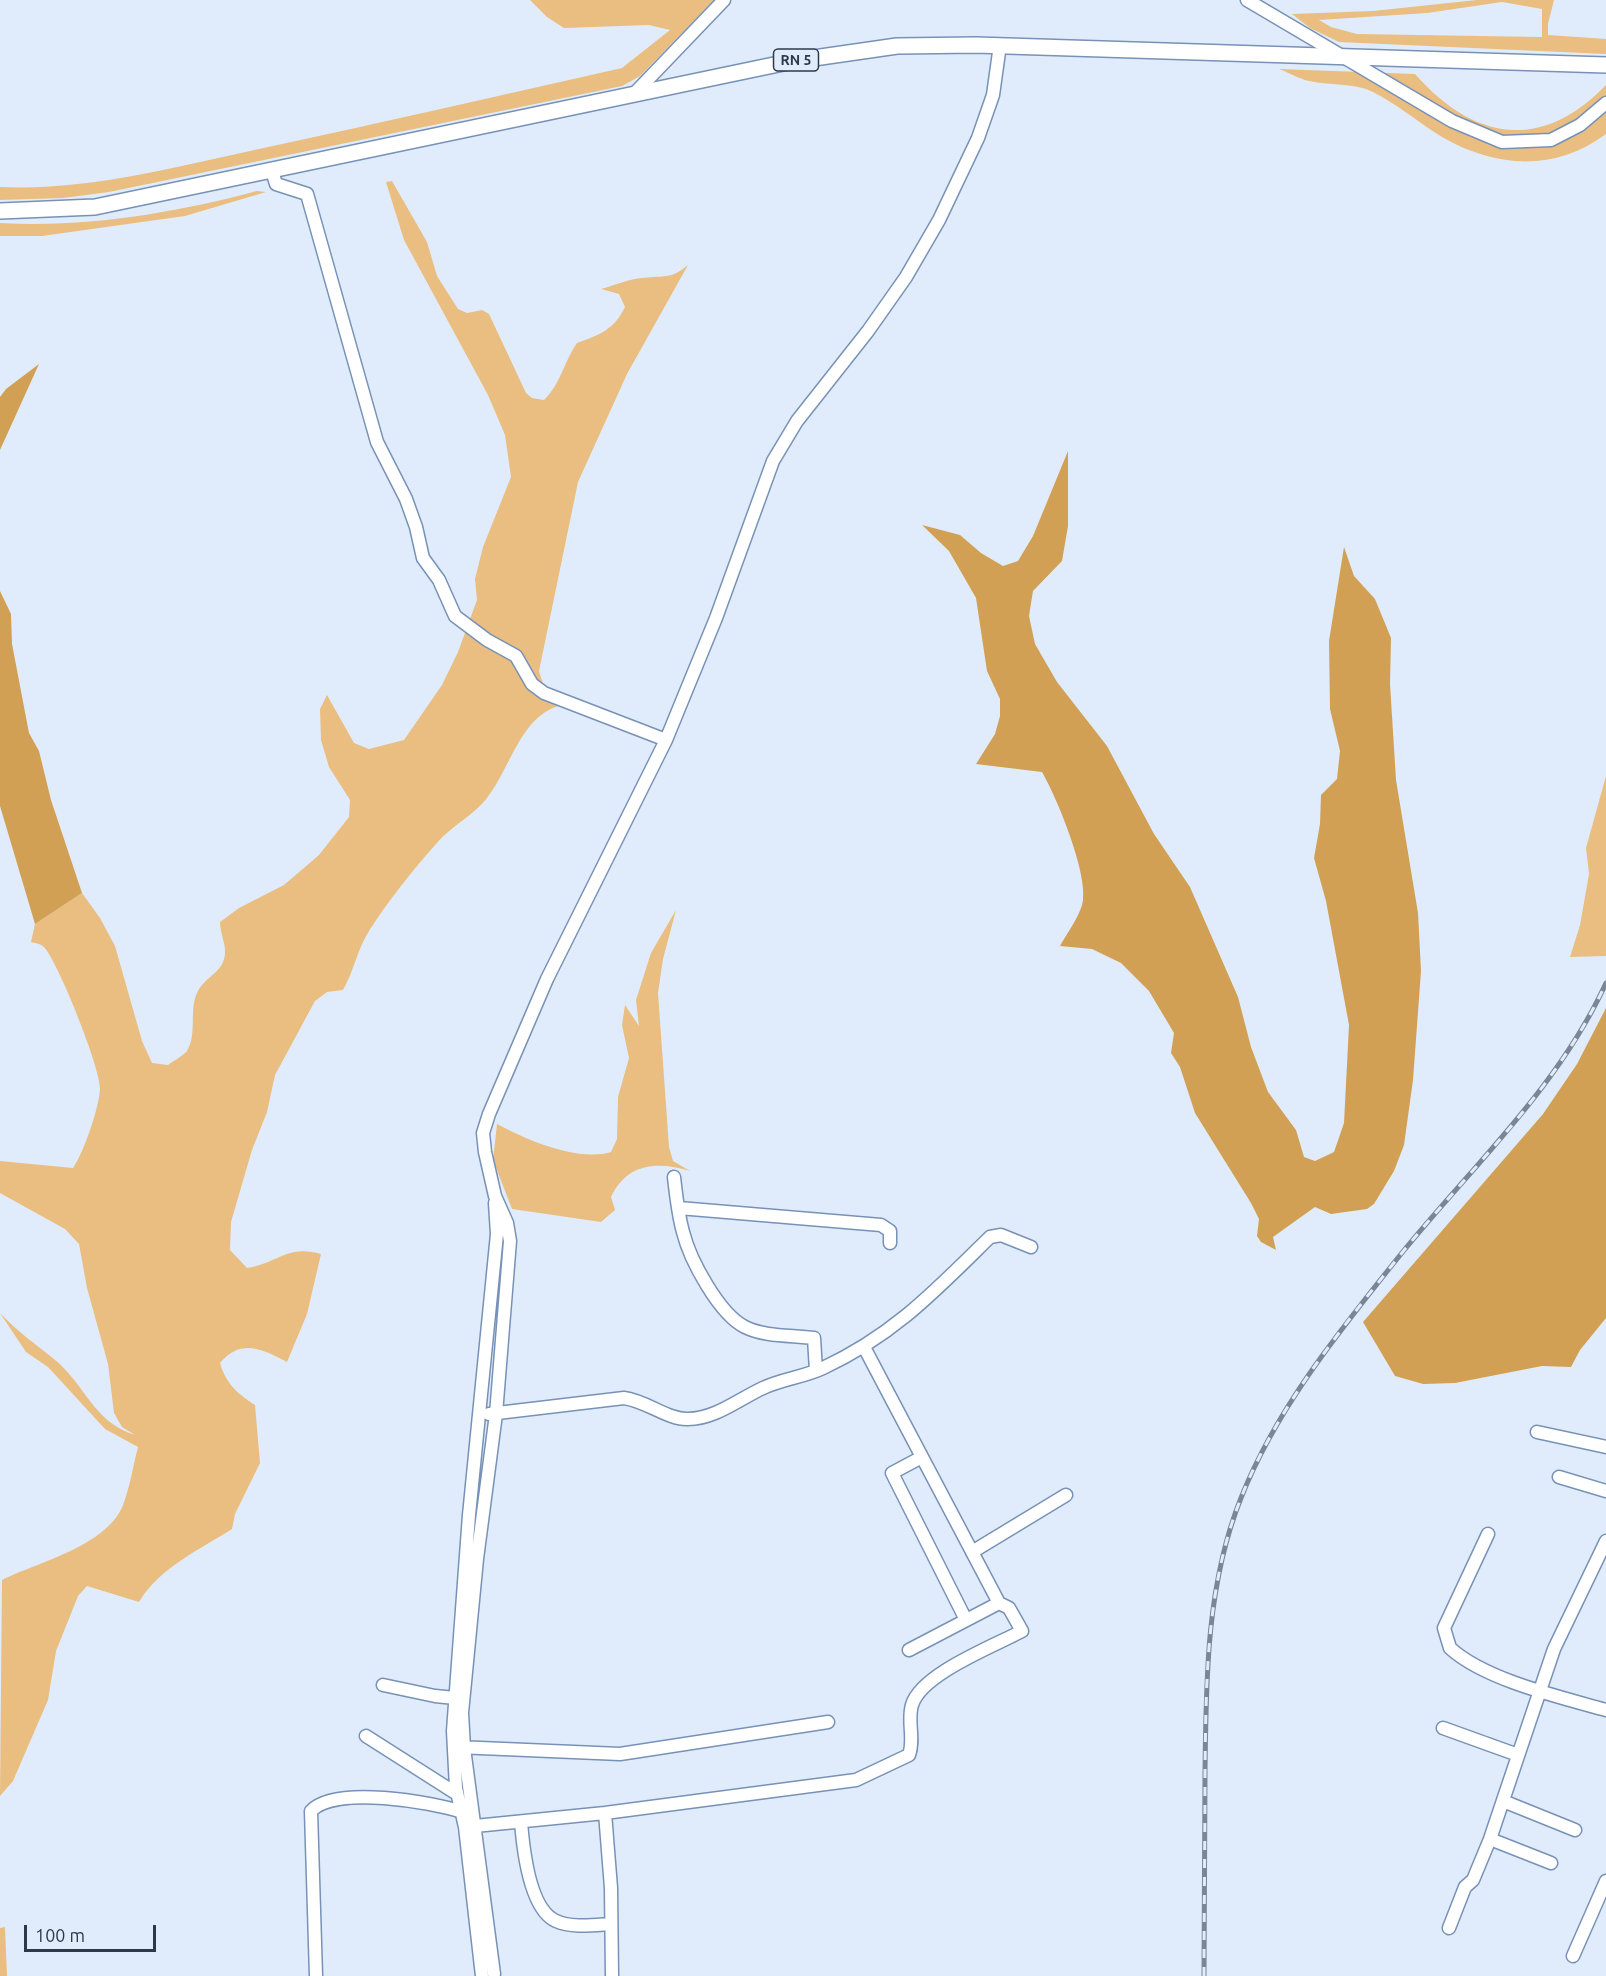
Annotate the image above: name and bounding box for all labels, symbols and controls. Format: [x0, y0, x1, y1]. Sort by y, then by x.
road number: RN 5 [774, 49, 818, 71]
scale bar [27, 1913, 159, 1951]
text: 100 m [35, 1925, 85, 1945]

